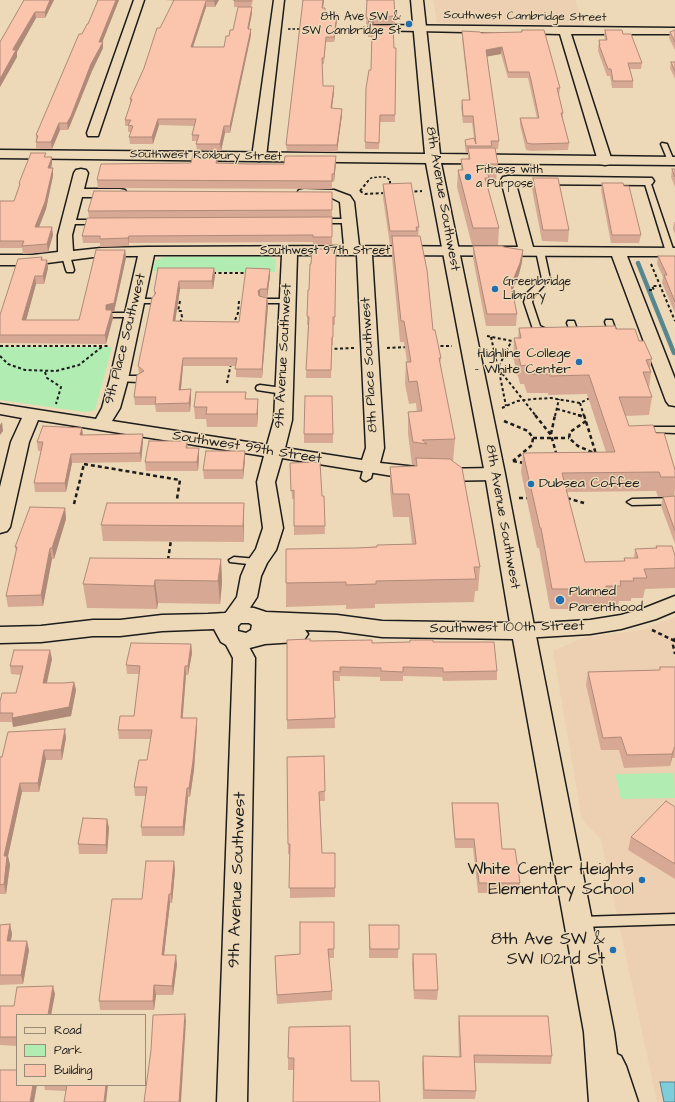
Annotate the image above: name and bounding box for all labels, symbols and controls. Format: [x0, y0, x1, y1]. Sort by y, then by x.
street label: Southwest Cambridge Street [443, 8, 607, 26]
place label: 8th Ave SW & SW Cambridge St [302, 10, 401, 38]
marker: 8th Ave SW & SW Cambridge St [404, 19, 414, 29]
street label: 8th Avenue Southwest [421, 125, 463, 273]
street label: Southwest Roxbury Street [130, 147, 282, 165]
place label: Fitness with a Purpose [476, 163, 543, 191]
marker: Fitness with a Purpose [463, 172, 473, 182]
street label: Southwest 97th Street [260, 244, 390, 258]
street label: 9th Place Southwest [102, 272, 150, 406]
place label: Greenbridge Library [503, 275, 571, 303]
street label: 9th Avenue Southwest [272, 283, 296, 429]
marker: Greenbridge Library [490, 284, 500, 294]
street label: 8th Place Southwest [358, 297, 382, 433]
place label: Highline College - White Center [475, 346, 571, 378]
marker: Highline College - White Center [574, 357, 584, 367]
street label: Southwest 99th Street [171, 428, 323, 468]
street label: 8th Avenue Southwest [481, 443, 523, 591]
place label: Dubsea Coffee [539, 476, 640, 492]
marker: Dubsea Coffee [526, 479, 536, 489]
place label: Planned Parenthood [569, 584, 643, 616]
marker: Planned Parenthood [554, 594, 566, 606]
street label: Southwest 100th Street [430, 618, 584, 638]
street label: 9th Avenue Southwest [225, 791, 251, 969]
place label: White Center Heights Elementary School [468, 860, 634, 900]
marker: White Center Heights Elementary School [637, 875, 647, 885]
place label: 8th Ave SW & SW 102nd St [491, 930, 605, 970]
marker: 8th Ave SW & SW 102nd St [608, 945, 618, 955]
legend [16, 1014, 146, 1086]
text: Road [54, 1022, 82, 1039]
text: Park [54, 1042, 82, 1059]
text: Building [54, 1062, 92, 1079]

